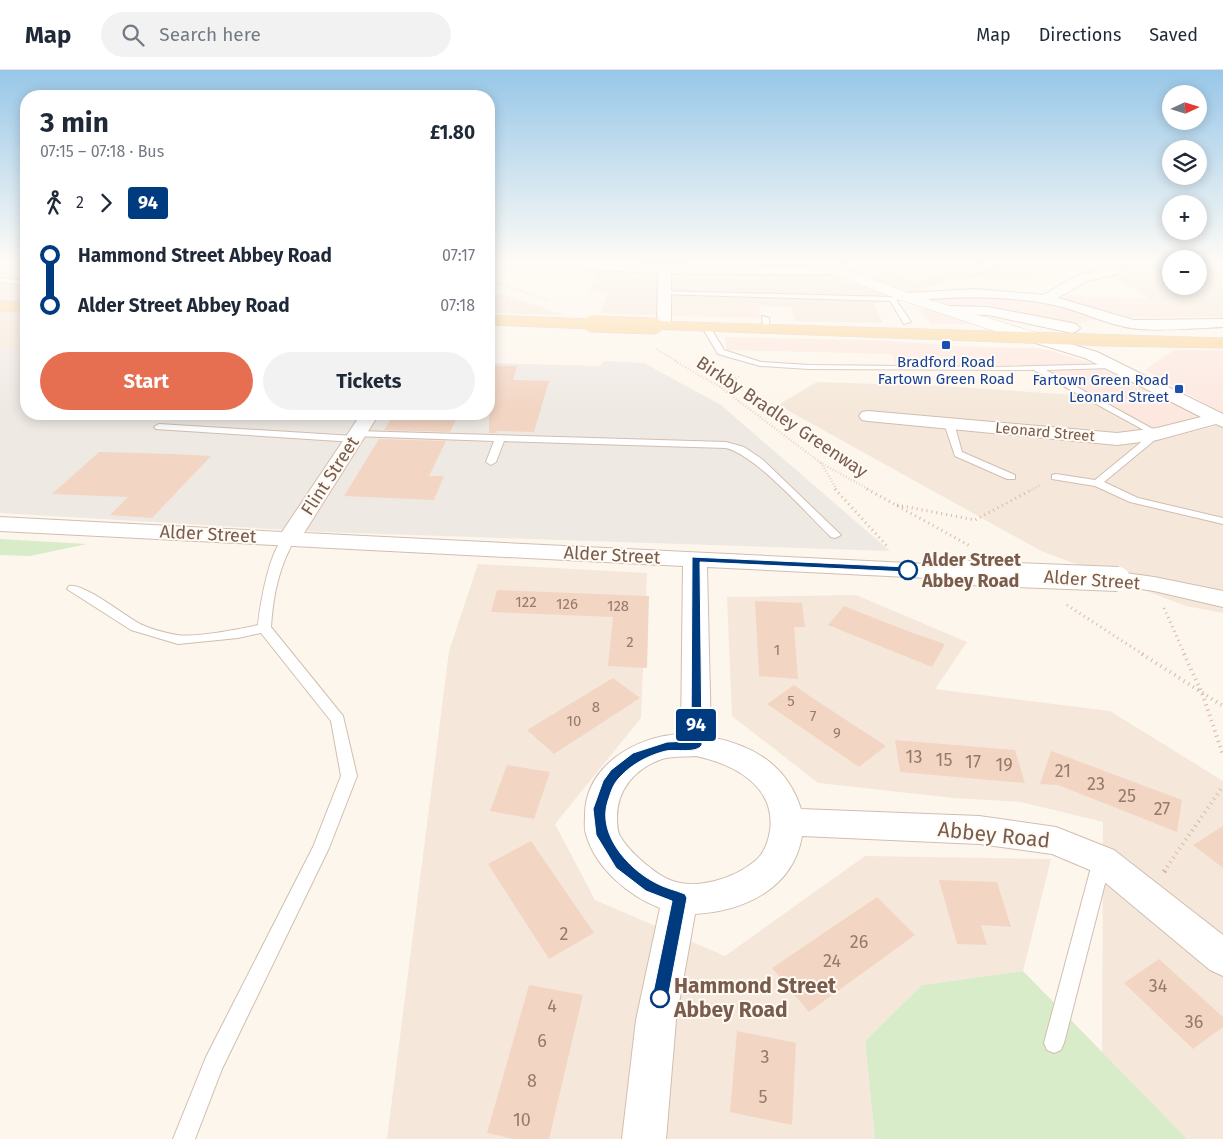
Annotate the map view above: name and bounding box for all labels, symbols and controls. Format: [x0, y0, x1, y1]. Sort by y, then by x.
search box [101, 12, 451, 57]
text: Map [25, 21, 71, 49]
icon: search [119, 21, 147, 49]
text: Search here [159, 23, 261, 46]
text: Map [976, 24, 1011, 46]
text: Directions [1039, 24, 1121, 46]
text: Saved [1149, 24, 1198, 46]
north arrow [1162, 85, 1208, 130]
map controls [1162, 85, 1207, 295]
text: 3 min [40, 106, 109, 139]
text: £1.80 [430, 121, 475, 144]
button: layers [1162, 140, 1207, 185]
text: 07:15 – 07:18 · Bus [40, 142, 164, 161]
icon: walk [40, 189, 68, 217]
icon: forward [92, 189, 120, 217]
text: 94 [138, 192, 158, 214]
text: 2 [76, 193, 84, 212]
button: + [1162, 195, 1207, 240]
text: Hammond Street Abbey Road [78, 244, 332, 267]
text: 07:17 [442, 246, 475, 265]
button: − [1162, 250, 1207, 295]
text: Alder Street Abbey Road [78, 294, 290, 317]
text: 07:18 [440, 296, 475, 315]
marker: Bradford Road Fartown Green Road [940, 339, 952, 351]
street label: Birkby Bradley Greenway [692, 351, 872, 483]
button: Start [40, 352, 253, 410]
button: Tickets [263, 352, 475, 410]
place label: Bradford Road Fartown Green Road [878, 353, 1014, 388]
place label: Fartown Green Road Leonard Street [1033, 371, 1170, 406]
marker: Fartown Green Road Leonard Street [1173, 383, 1185, 395]
street label: Leonard Street [994, 419, 1096, 445]
street label: Flint Street [296, 432, 364, 520]
street label: Alder Street [159, 520, 257, 548]
street label: Alder Street [563, 541, 661, 569]
place label: Alder Street Abbey Road [921, 549, 1022, 592]
marker: Alder Street Abbey Road [898, 560, 918, 580]
street label: Alder Street [1043, 566, 1141, 594]
house number: 122 [515, 593, 537, 611]
house number: 126 [556, 595, 578, 613]
house number: 128 [607, 597, 629, 615]
house number: 2 [626, 633, 634, 651]
house number: 1 [774, 641, 780, 659]
house number: 5 [787, 692, 795, 710]
house number: 8 [592, 698, 600, 716]
house number: 7 [810, 707, 817, 725]
line badge: 94 [674, 709, 718, 741]
house number: 10 [567, 712, 581, 730]
text: 94 [686, 714, 706, 736]
house number: 9 [833, 724, 841, 742]
house number: 13 [906, 746, 922, 768]
house number: 15 [936, 749, 952, 771]
house number: 17 [965, 751, 981, 773]
house number: 19 [995, 754, 1013, 776]
house number: 21 [1055, 760, 1071, 782]
house number: 23 [1087, 773, 1105, 795]
house number: 25 [1118, 785, 1136, 807]
house number: 27 [1154, 798, 1170, 820]
street label: Abbey Road [937, 816, 1051, 854]
house number: 2 [560, 923, 569, 945]
house number: 26 [850, 931, 868, 953]
house number: 24 [823, 950, 841, 972]
place label: Hammond Street Abbey Road [673, 973, 837, 1023]
house number: 34 [1149, 975, 1168, 997]
marker: Hammond Street Abbey Road [650, 988, 670, 1008]
house number: 4 [547, 995, 557, 1017]
house number: 36 [1185, 1011, 1203, 1033]
house number: 6 [537, 1030, 547, 1052]
house number: 3 [761, 1046, 769, 1068]
house number: 8 [527, 1070, 537, 1092]
house number: 5 [758, 1086, 768, 1108]
house number: 10 [513, 1109, 531, 1131]

